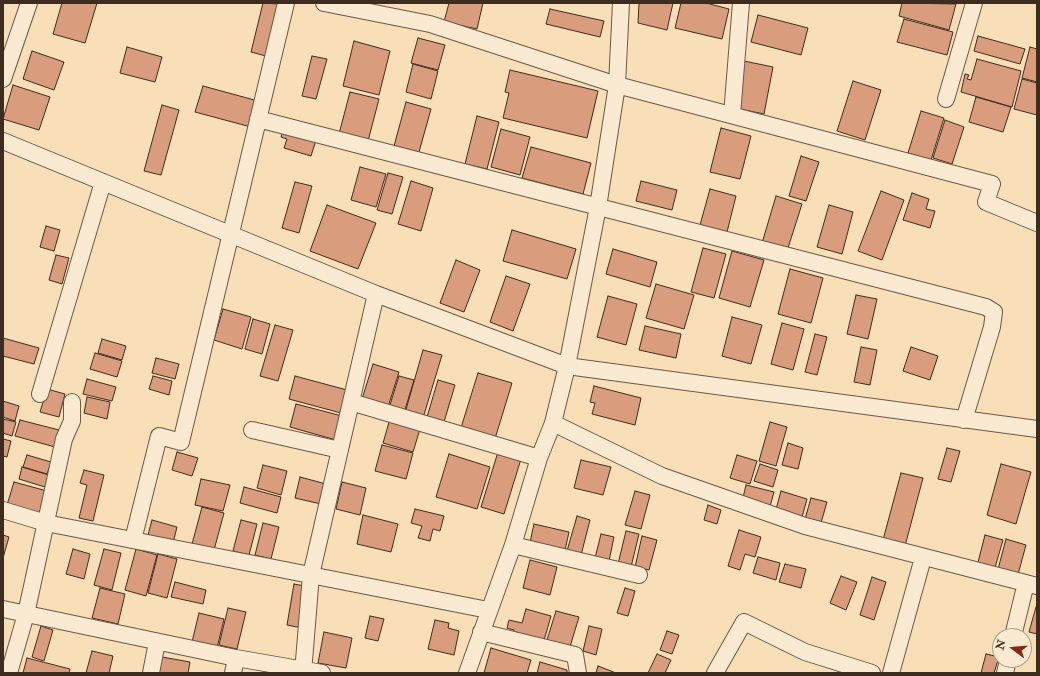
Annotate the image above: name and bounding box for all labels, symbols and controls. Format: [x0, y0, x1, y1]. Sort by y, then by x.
north arrow [992, 628, 1032, 668]
text: N [993, 638, 1009, 651]

